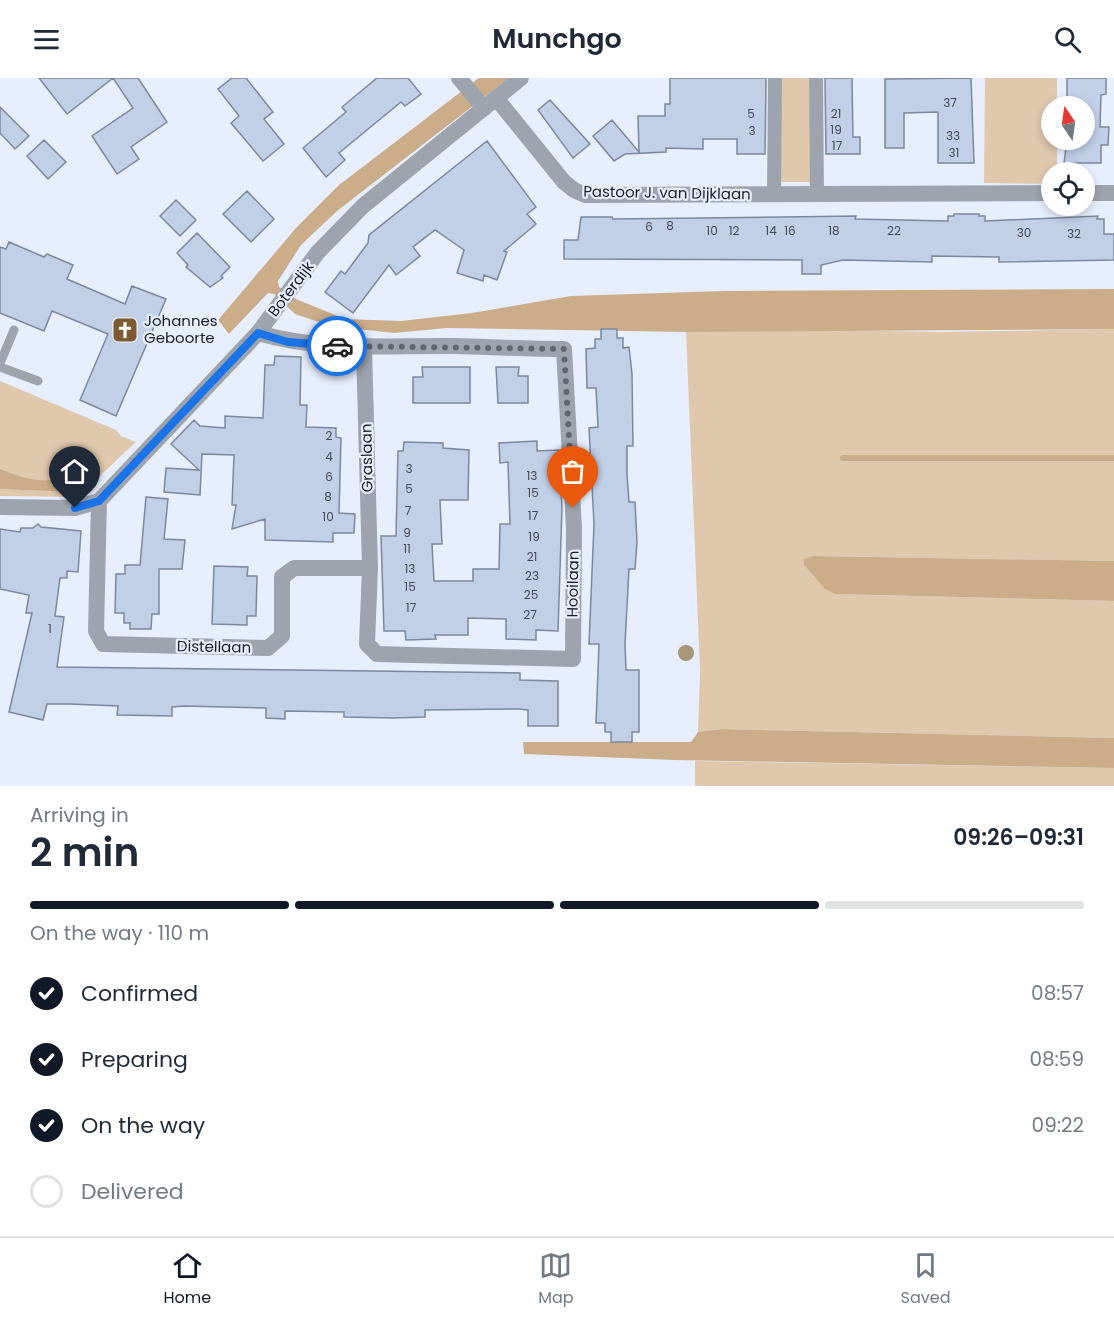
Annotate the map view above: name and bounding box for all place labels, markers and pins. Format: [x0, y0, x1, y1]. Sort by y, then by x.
place label: Johannes Geboorte [144, 310, 218, 348]
church icon: Johannes Geboorte [110, 315, 140, 345]
pin [49, 446, 100, 508]
pin [547, 446, 598, 508]

